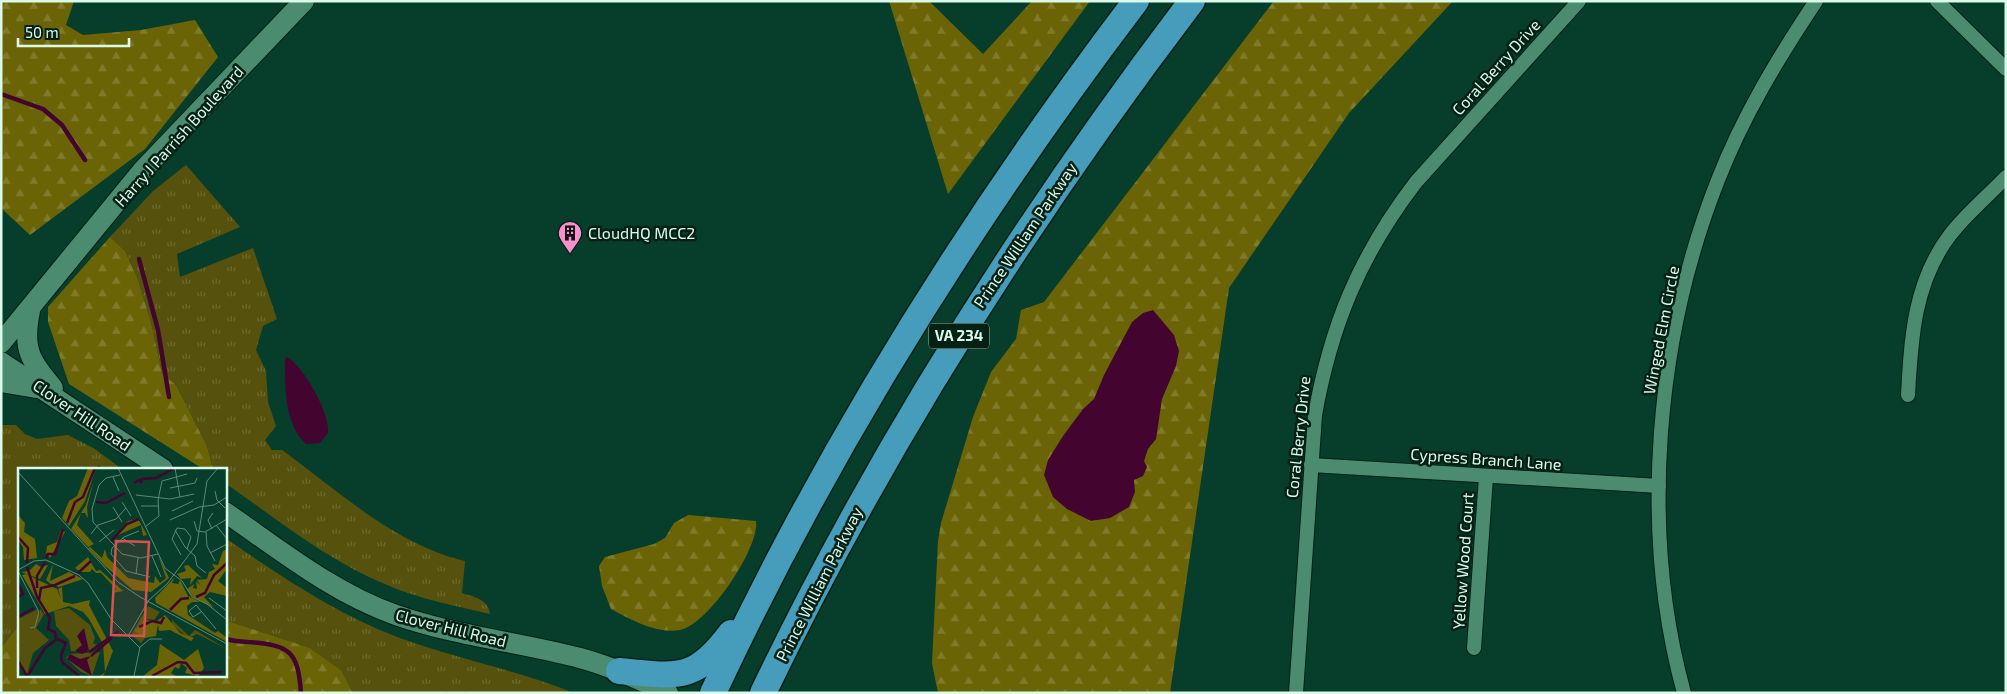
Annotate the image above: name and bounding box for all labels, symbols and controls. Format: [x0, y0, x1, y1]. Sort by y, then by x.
scale bar [18, 15, 129, 47]
street label: Coral Berry Drive [1448, 15, 1544, 118]
text: 50 m [25, 23, 59, 41]
street label: Harry J Parrish Boulevard [110, 61, 247, 210]
street label: Prince William Parkway [969, 158, 1081, 311]
building icon: CloudHQ MCC2 [557, 220, 583, 254]
place label: CloudHQ MCC2 [588, 223, 695, 243]
street label: Winged Elm Circle [1639, 264, 1682, 396]
road number: VA 234 [929, 324, 989, 348]
street label: Clover Hill Road [30, 375, 135, 454]
street label: Coral Berry Drive [1282, 375, 1313, 499]
street label: Cypress Branch Lane [1410, 444, 1562, 473]
inset map [18, 468, 226, 676]
street label: Yellow Wood Court [1448, 492, 1477, 630]
street label: Prince William Parkway [771, 503, 866, 664]
street label: Clover Hill Road [394, 605, 509, 650]

